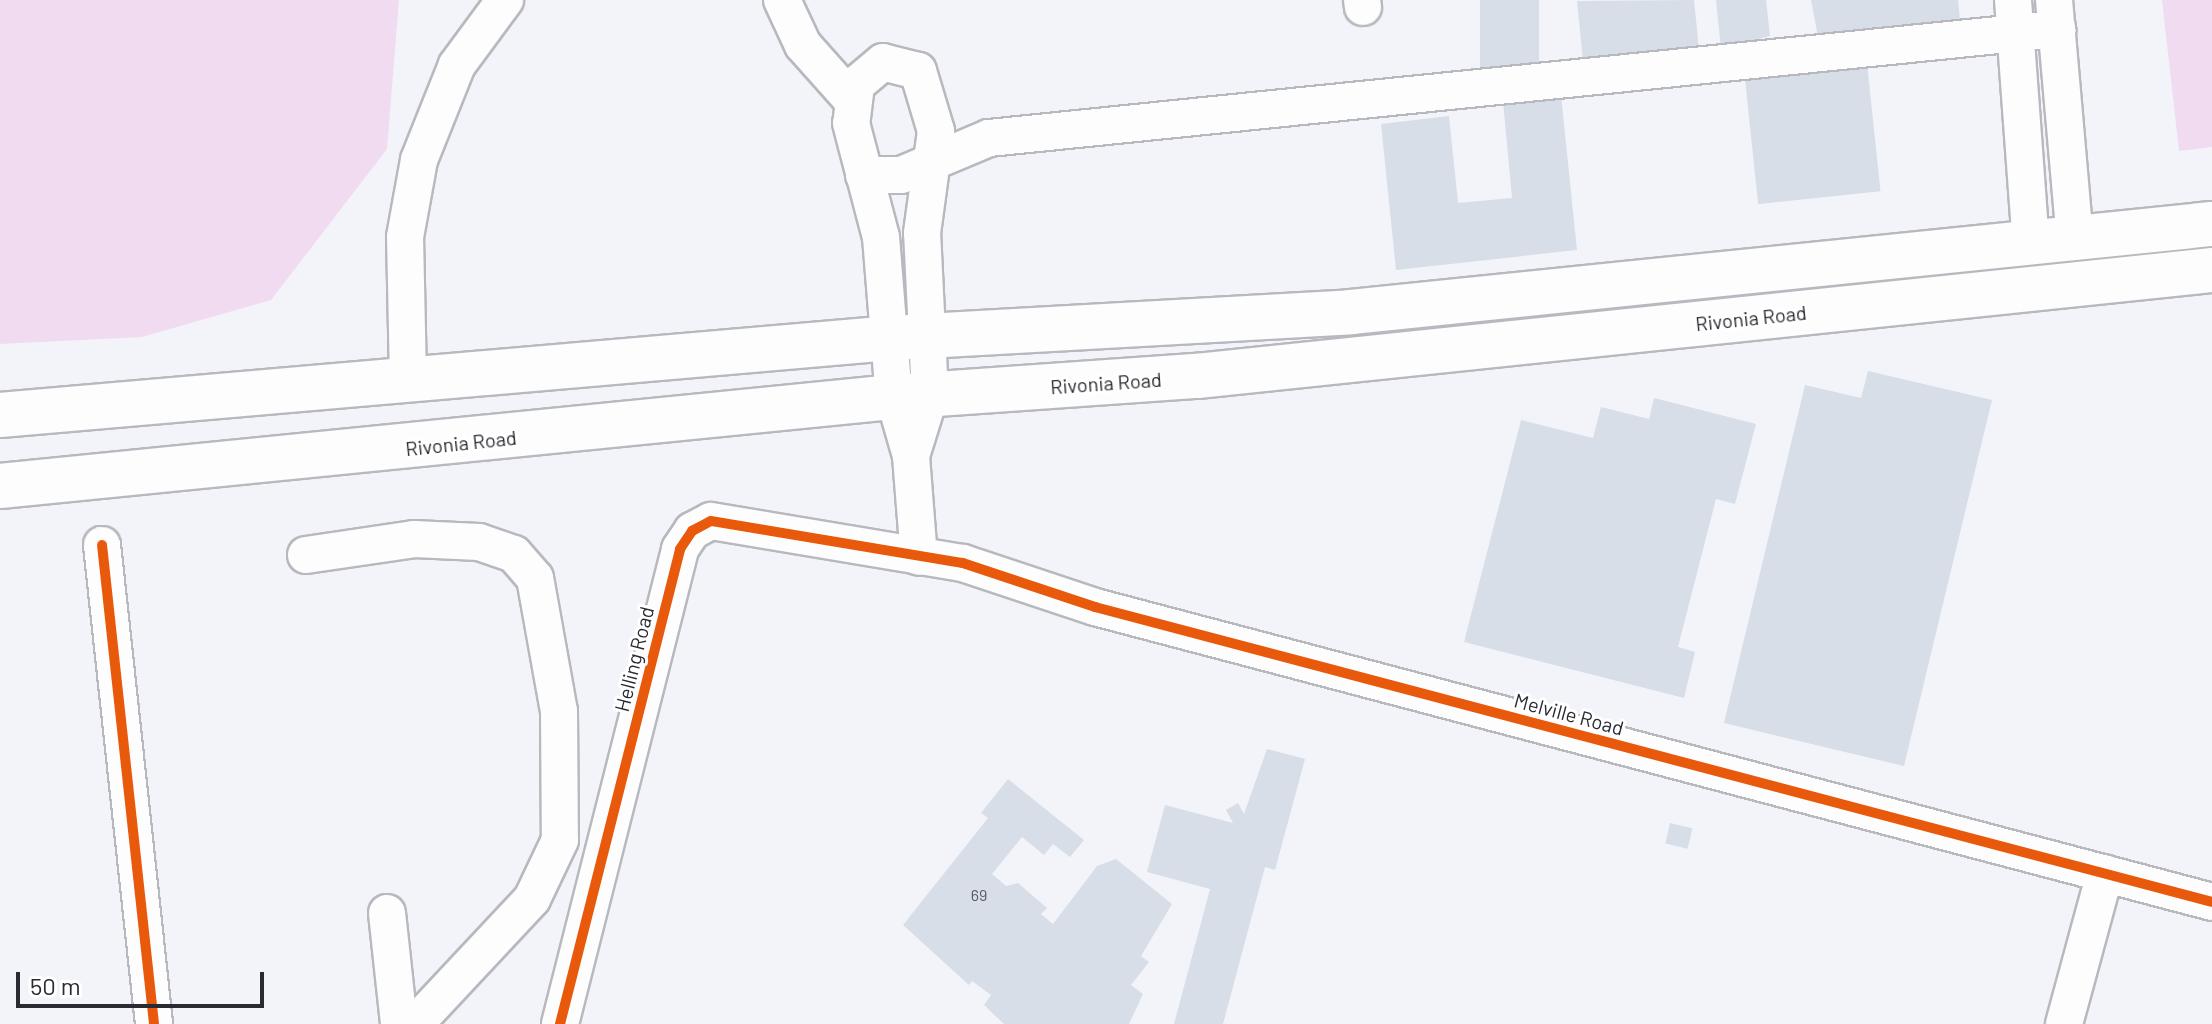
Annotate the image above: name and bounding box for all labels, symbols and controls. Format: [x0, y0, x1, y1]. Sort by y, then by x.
street label: Rivonia Road [1694, 300, 1808, 336]
street label: Rivonia Road [1049, 367, 1163, 399]
street label: Rivonia Road [404, 425, 518, 461]
street label: Helling Road [609, 604, 659, 714]
street label: Melville Road [1512, 688, 1626, 740]
house number: 69 [971, 885, 987, 905]
scale bar [20, 956, 268, 1006]
text: 50 m [30, 971, 81, 1000]

